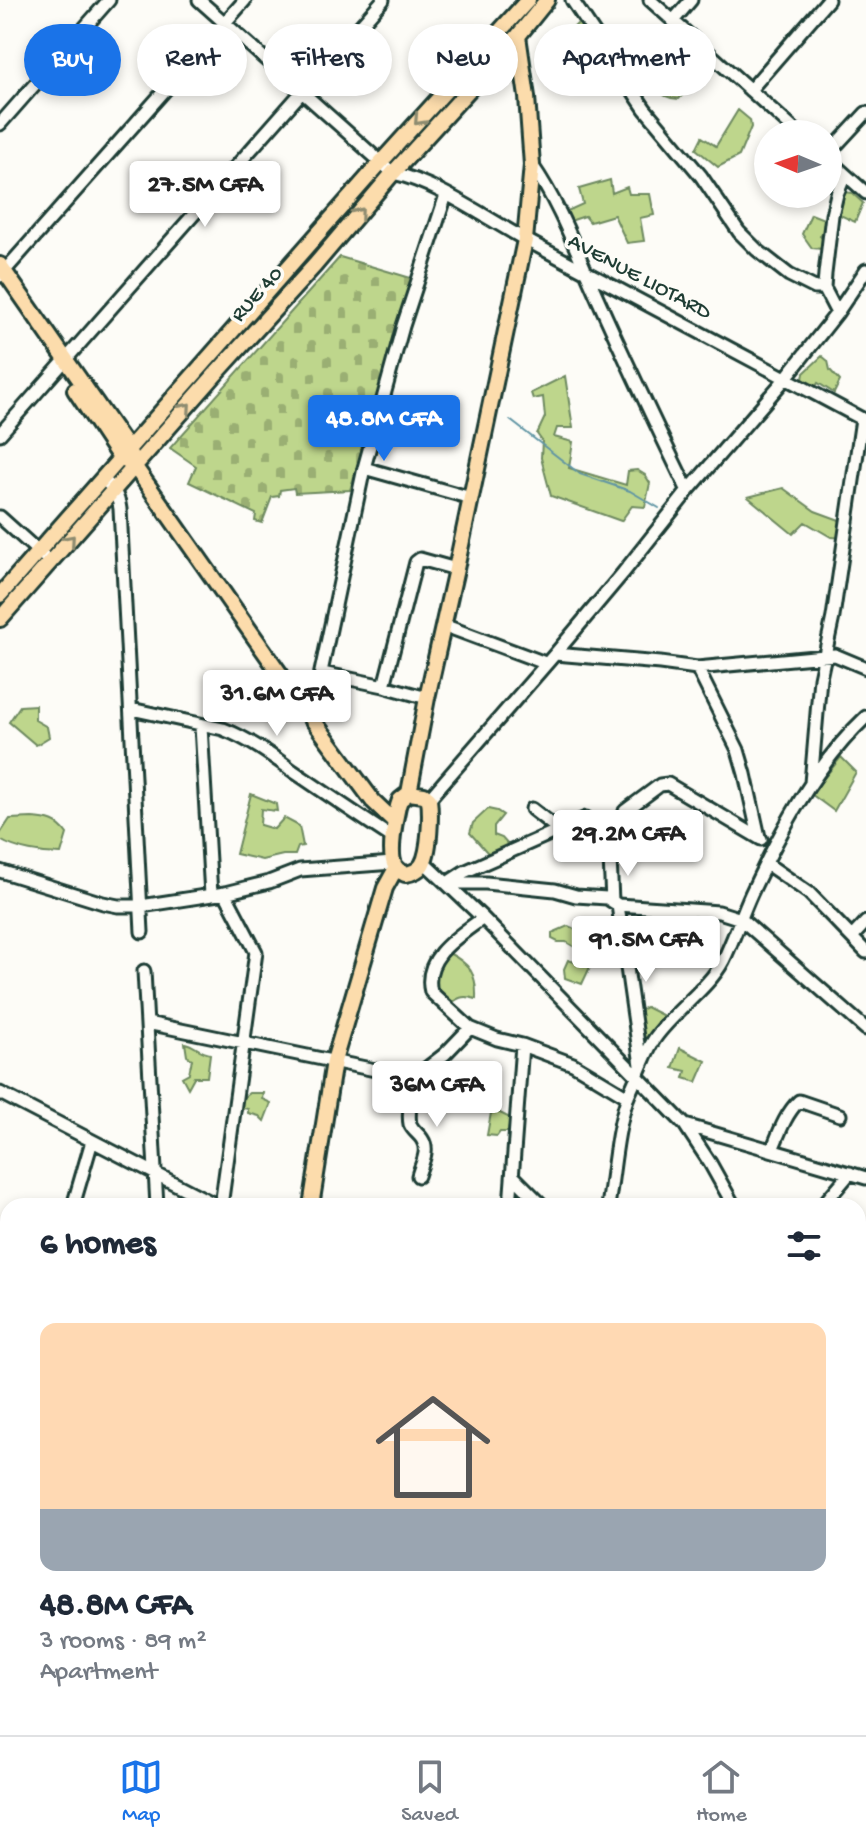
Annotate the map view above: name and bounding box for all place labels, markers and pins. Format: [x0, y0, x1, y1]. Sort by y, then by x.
pin: 27.5M CFA [113, 161, 297, 229]
pin: 48.8M CFA [292, 395, 476, 463]
pin: 31.6M CFA [185, 670, 369, 738]
pin: 29.2M CFA [536, 810, 720, 878]
pin: 91.5M CFA [554, 916, 738, 984]
pin: 36M CFA [363, 1061, 511, 1129]

